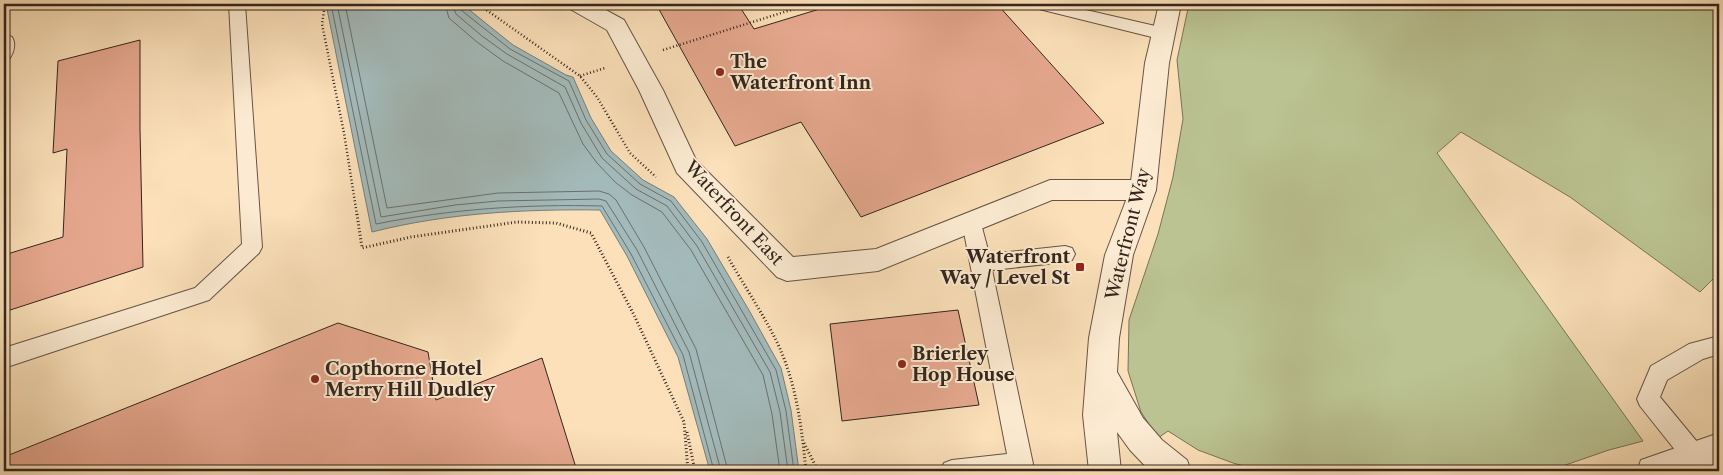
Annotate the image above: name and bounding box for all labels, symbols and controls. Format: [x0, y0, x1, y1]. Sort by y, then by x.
place label: The Waterfront Inn [729, 51, 872, 94]
marker: The Waterfront Inn [714, 66, 726, 78]
street label: Waterfront East [679, 155, 788, 270]
street label: Waterfront Way [1101, 165, 1155, 303]
place label: Waterfront Way / Level St [939, 246, 1071, 289]
marker: Waterfront Way / Level St [1074, 261, 1086, 273]
place label: Brierley Hop House [912, 343, 1015, 386]
place label: Copthorne Hotel Merry Hill Dudley [325, 358, 495, 401]
marker: Brierley Hop House [896, 358, 908, 370]
marker: Copthorne Hotel Merry Hill Dudley [309, 373, 321, 385]

